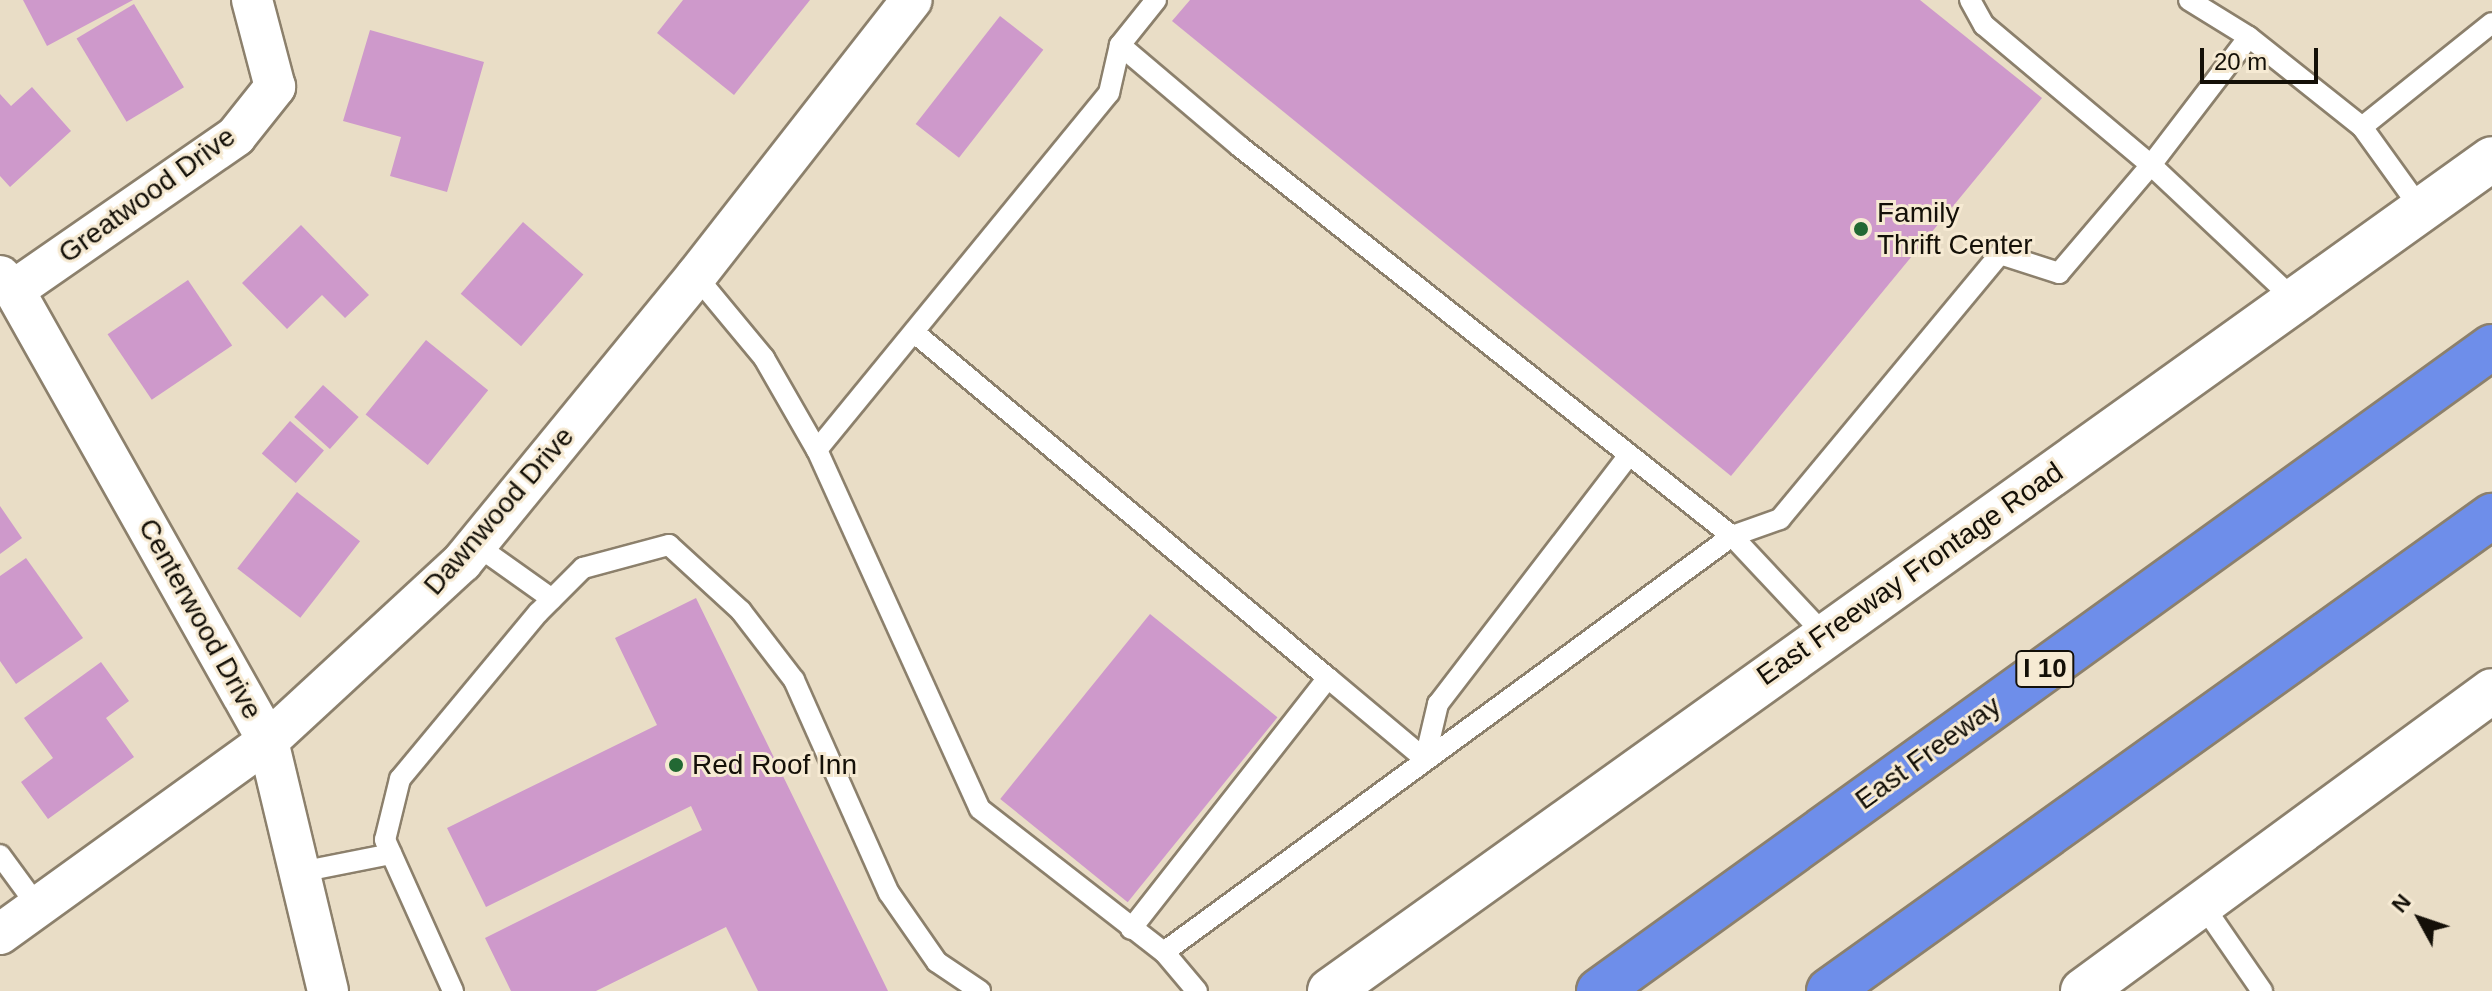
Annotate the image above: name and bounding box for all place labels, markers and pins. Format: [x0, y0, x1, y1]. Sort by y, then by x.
place label: Family Thrift Center [1877, 196, 2033, 262]
marker: Family Thrift Center [1852, 220, 1870, 238]
place label: Red Roof Inn [692, 748, 857, 782]
marker: Red Roof Inn [667, 756, 685, 774]

